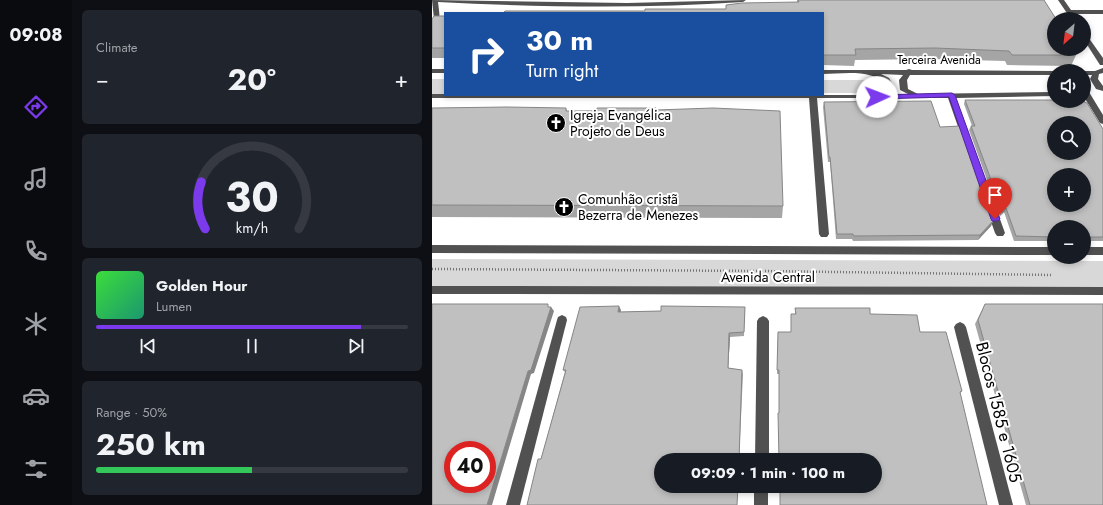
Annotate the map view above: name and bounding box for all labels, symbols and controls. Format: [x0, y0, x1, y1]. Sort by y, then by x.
north arrow [1047, 12, 1091, 56]
map controls [1047, 12, 1091, 264]
text: 30 m [526, 20, 593, 61]
text: 09:08 [10, 22, 62, 48]
icon: right [460, 28, 512, 80]
text: Climate [96, 38, 137, 57]
street label: Terceira Avenida [897, 51, 981, 69]
text: 20° [228, 58, 276, 101]
text: Turn right [526, 58, 598, 84]
text: − [96, 63, 109, 95]
text: + [394, 63, 408, 95]
button: sound [1047, 64, 1091, 108]
position arrow [856, 76, 898, 118]
icon: directions [22, 93, 50, 121]
place label: Igreja Evangélica Projeto de Deus [570, 105, 671, 141]
church icon: Igreja Evangélica Projeto de Deus [545, 112, 567, 134]
button: search [1047, 116, 1091, 160]
icon: music [22, 165, 50, 193]
text: 30 [225, 166, 279, 227]
button: + [1047, 168, 1091, 212]
pin [978, 178, 1012, 219]
icon: arrive [984, 184, 1006, 206]
place label: Comunhão cristã Bezerra de Menezes [578, 189, 699, 225]
church icon: Comunhão cristã Bezerra de Menezes [553, 196, 575, 218]
text: km/h [236, 217, 268, 237]
button: − [1047, 220, 1091, 264]
icon: phone [22, 237, 50, 265]
street label: Avenida Central [721, 267, 815, 287]
text: Golden Hour [156, 275, 248, 297]
text: Lumen [156, 297, 192, 316]
icon: climate [22, 310, 50, 338]
icon: previous [137, 335, 159, 357]
icon: pause [241, 335, 263, 357]
icon: next [345, 335, 367, 357]
street label: Blocos 1585 e 1605 [970, 339, 1028, 485]
icon: car [22, 382, 50, 410]
text: Range · 50% [96, 403, 167, 422]
text: 250 km [96, 423, 206, 466]
speed limit sign: 40 [444, 441, 496, 493]
icon: filters [22, 455, 50, 483]
text: 09:09 · 1 min · 100 m [691, 462, 845, 484]

